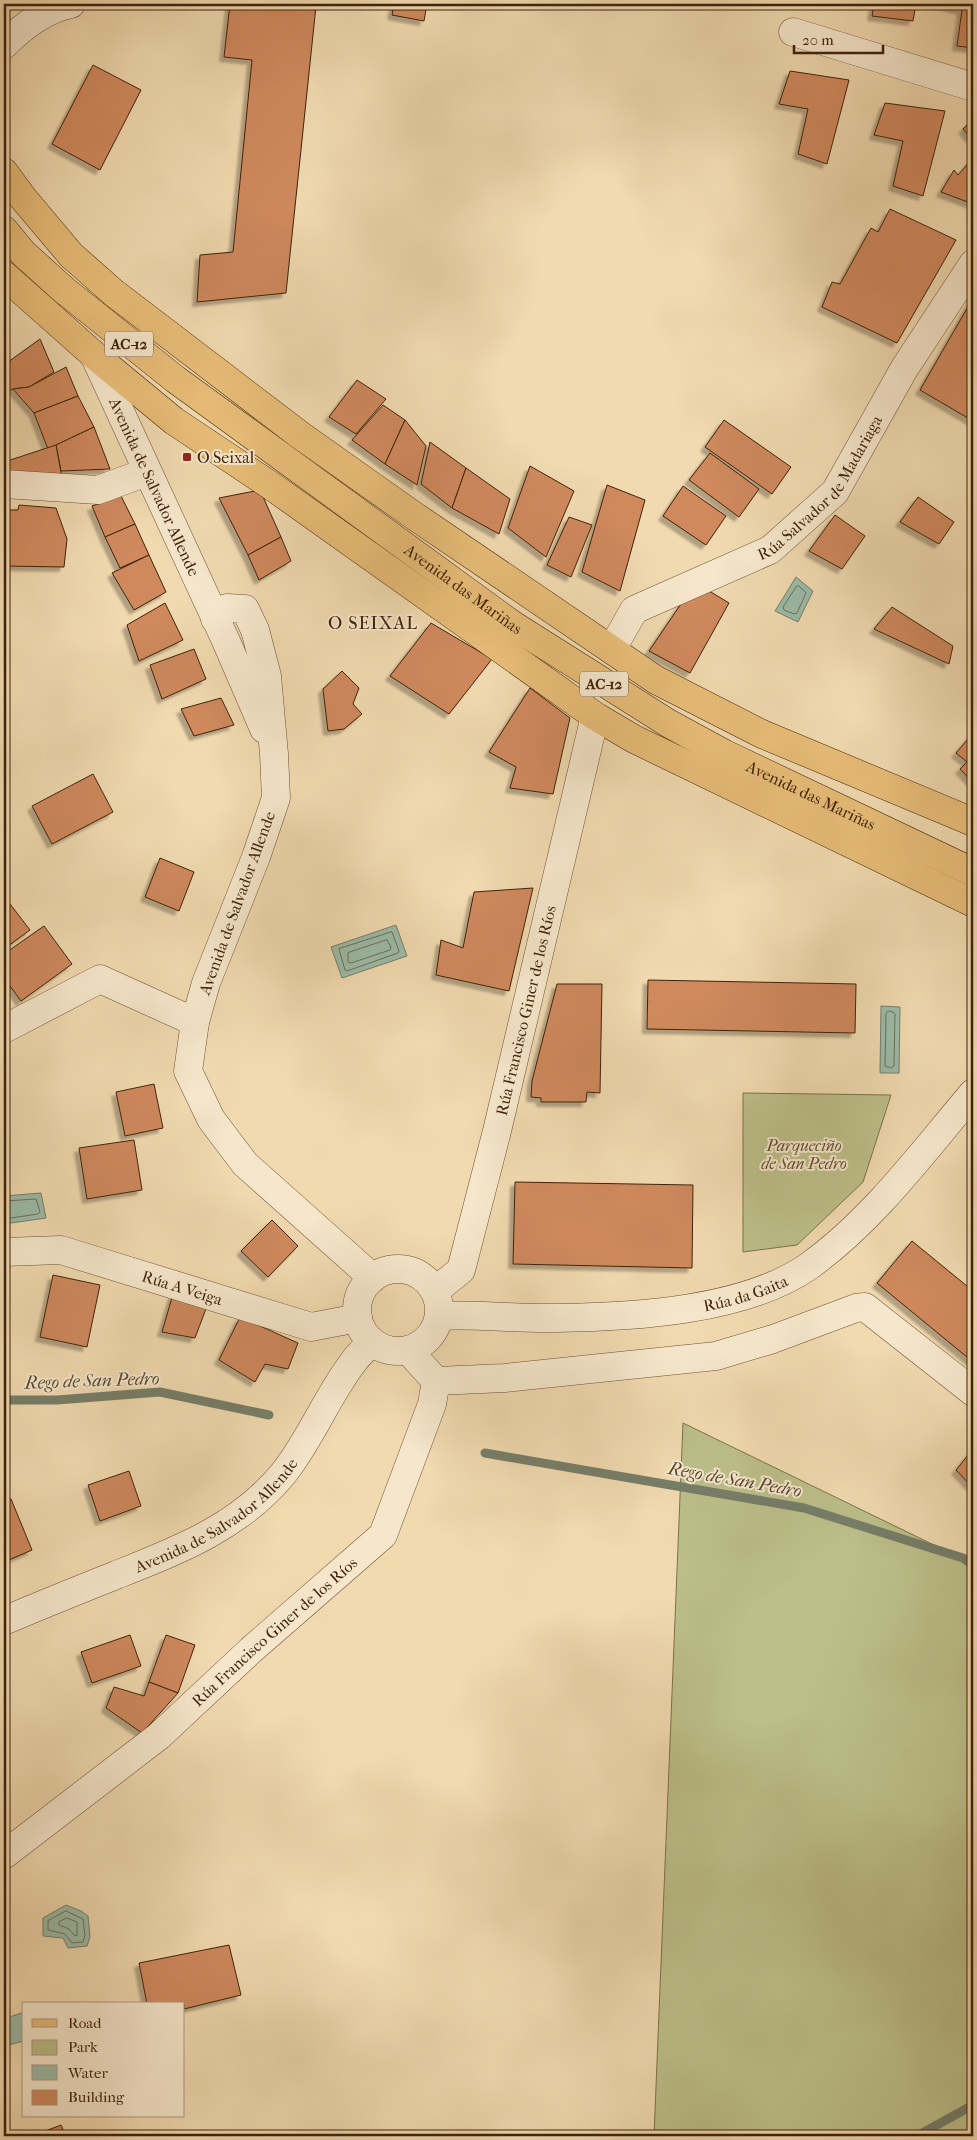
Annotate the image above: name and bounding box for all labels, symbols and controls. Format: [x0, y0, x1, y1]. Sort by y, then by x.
scale bar [794, 22, 883, 54]
text: 20 m [802, 31, 834, 49]
road number: AC-12 [105, 332, 153, 356]
street label: Avenida de Salvador Allende [105, 394, 204, 579]
street label: Rúa Salvador de Madariaga [755, 411, 886, 564]
place label: O Seixal [197, 448, 255, 467]
marker: O Seixal [181, 451, 193, 463]
street label: Avenida das Mariñas [400, 539, 526, 638]
district label: O SEIXAL [328, 613, 418, 634]
road number: AC-12 [580, 672, 628, 696]
street label: Avenida das Mariñas [743, 756, 879, 834]
street label: Avenida de Salvador Allende [195, 808, 279, 998]
street label: Rúa Francisco Giner de los Ríos [492, 903, 559, 1117]
park label: Parqueciño de San Pedro [761, 1136, 847, 1173]
street label: Rúa A Veiga [140, 1266, 225, 1309]
street label: Rúa da Gaita [702, 1271, 791, 1315]
water label: Rego de San Pedro [23, 1368, 160, 1394]
street label: Avenida de Salvador Allende [131, 1454, 301, 1576]
water label: Rego de San Pedro [666, 1458, 803, 1502]
street label: Rúa Francisco Giner de los Ríos [188, 1553, 361, 1710]
legend [22, 2002, 185, 2118]
text: Road [68, 2014, 102, 2032]
text: Park [68, 2038, 98, 2056]
text: Water [67, 2064, 108, 2082]
text: Building [68, 2088, 125, 2106]

